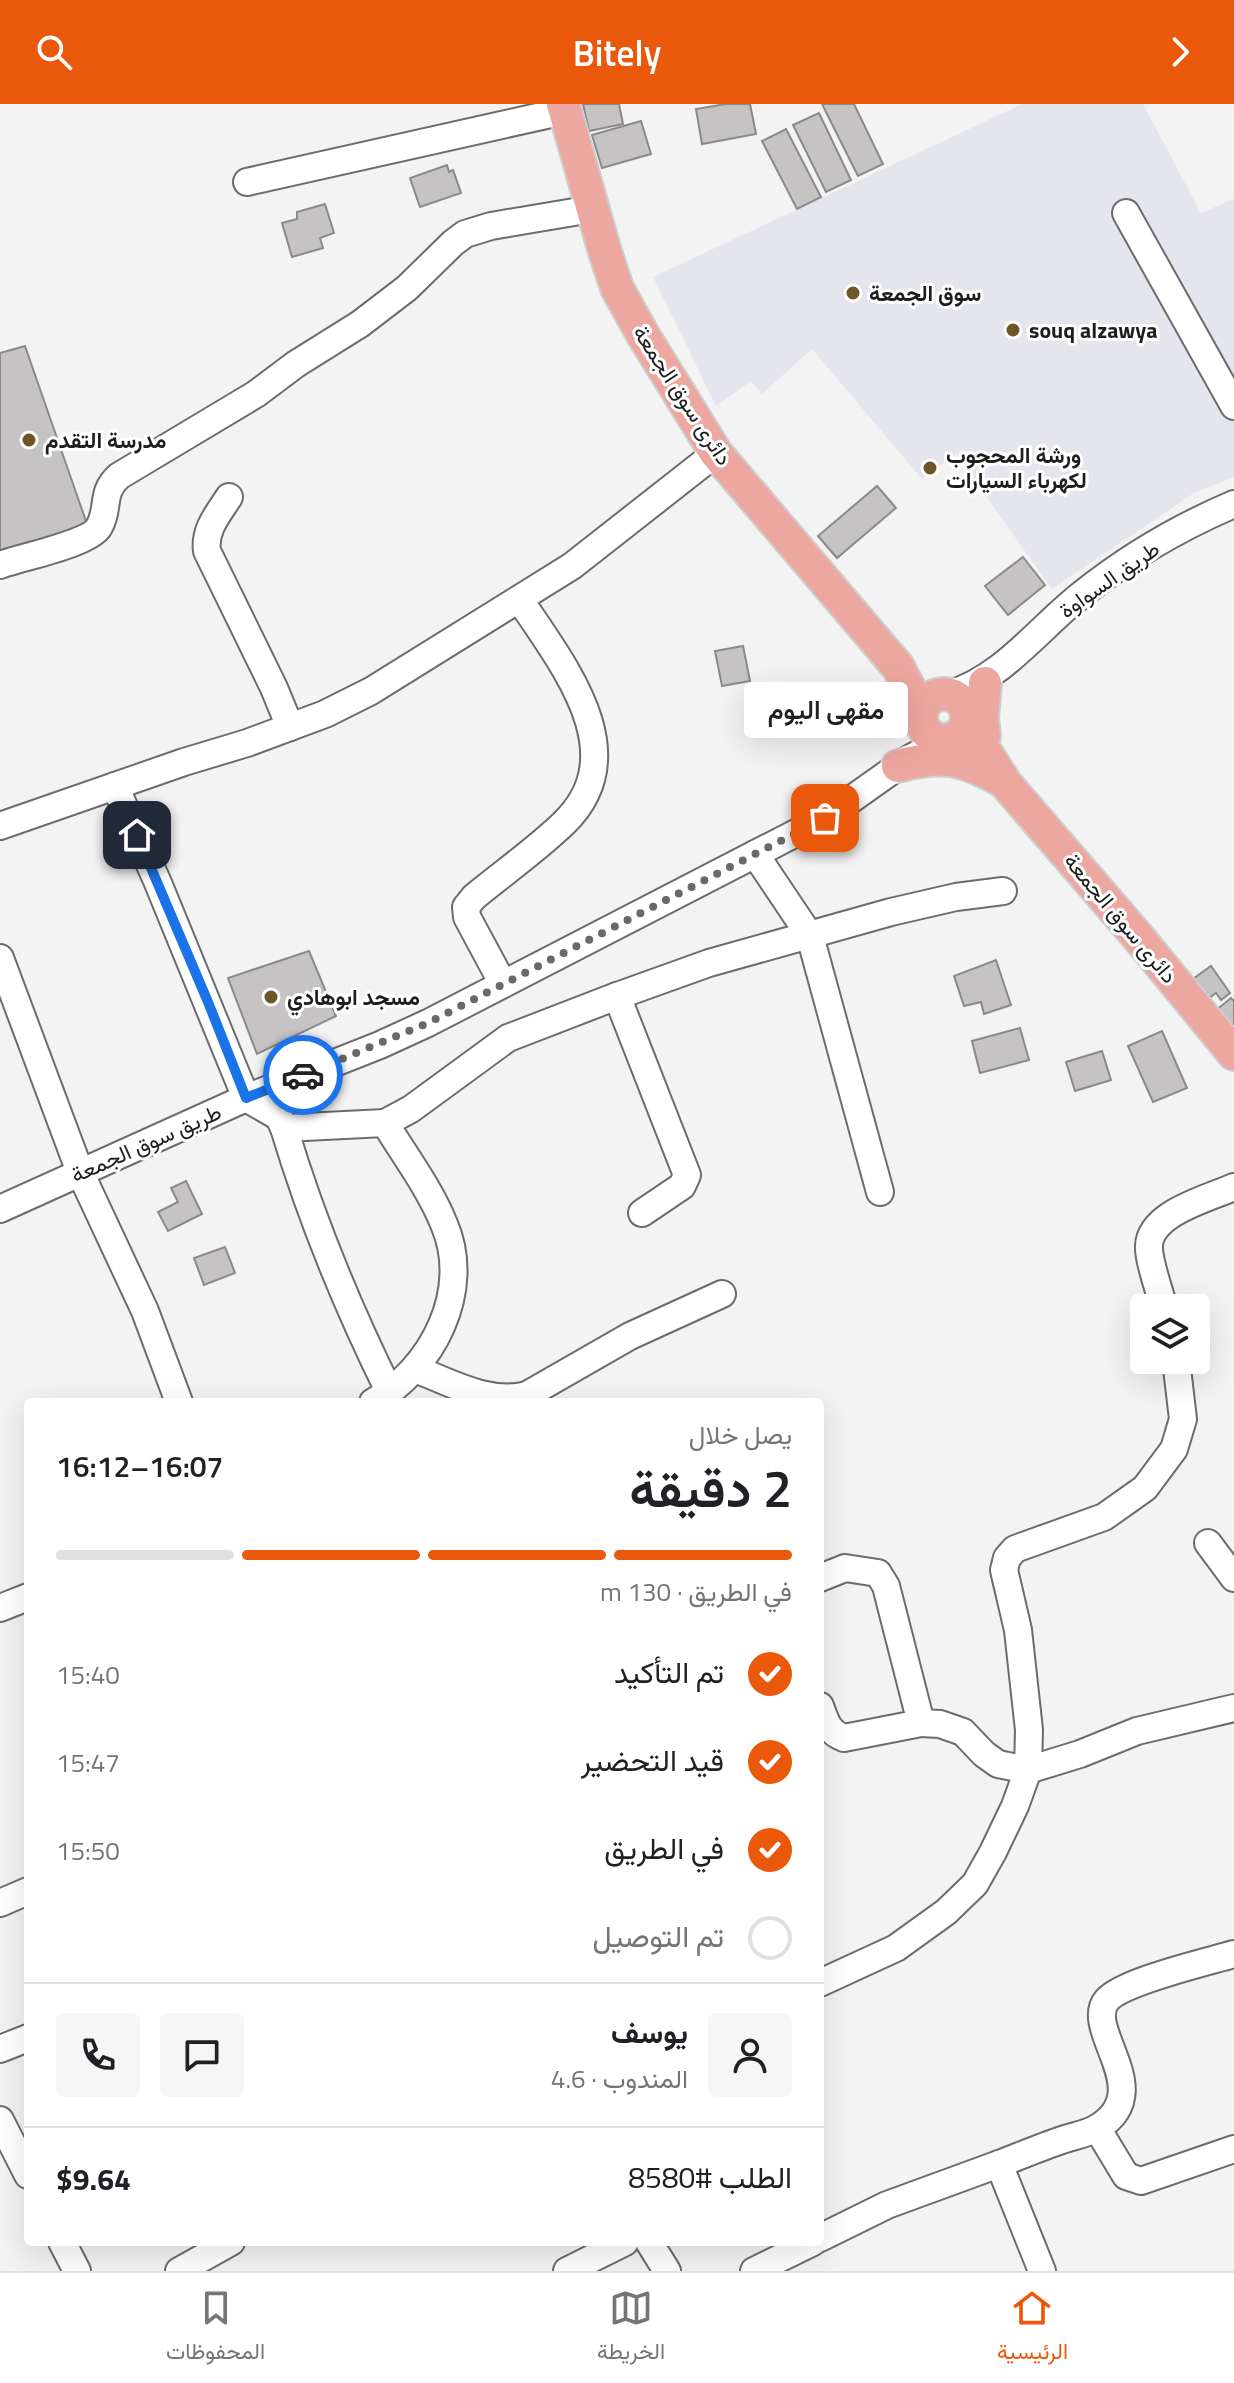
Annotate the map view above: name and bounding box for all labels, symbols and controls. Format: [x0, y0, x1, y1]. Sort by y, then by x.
text: Bitely [573, 25, 661, 80]
icon: search [32, 30, 76, 74]
icon: forward [1158, 30, 1202, 74]
place label: سوق الجمعة [869, 276, 981, 310]
marker: سوق الجمعة [844, 284, 862, 302]
place label: souq alzawya [1029, 313, 1157, 347]
street label: دائرى سوق الجمعة [625, 318, 741, 472]
marker: souq alzawya [1004, 321, 1022, 339]
place label: مدرسة التقدم [45, 423, 166, 457]
marker: مدرسة التقدم [20, 431, 38, 449]
place label: ورشة المحجوب لكهرباء السيارات [946, 438, 1087, 497]
marker: ورشة المحجوب لكهرباء السيارات [921, 459, 939, 477]
street label: طريق السواوة [1052, 532, 1166, 626]
callout: مقهى اليوم [743, 682, 907, 738]
text: مقهى اليوم [768, 690, 884, 729]
pin [791, 784, 859, 852]
icon: bag [803, 796, 847, 840]
pin [103, 801, 171, 869]
icon: home [115, 813, 159, 857]
street label: دائرى سوق الجمعة [1056, 845, 1186, 991]
place label: مسجد ابوهادي [287, 980, 420, 1016]
marker: مسجد ابوهادي [262, 988, 280, 1006]
courier [263, 1035, 343, 1115]
icon: car [281, 1053, 325, 1097]
street label: طريق سوق الجمعة [65, 1095, 227, 1191]
map controls [1130, 1294, 1210, 1374]
button: layers [1130, 1294, 1210, 1374]
text: يصل خلال [689, 1415, 792, 1454]
text: 16:07–16:12 [56, 1443, 223, 1489]
text: 2 دقيقة [629, 1448, 792, 1527]
text: في الطريق · 130 m [600, 1572, 792, 1611]
text: تم التأكيد [614, 1649, 724, 1695]
icon: check [748, 1652, 792, 1696]
text: 15:40 [56, 1655, 120, 1694]
text: قيد التحضير [581, 1737, 724, 1783]
icon: check [748, 1740, 792, 1784]
text: 15:47 [56, 1743, 120, 1782]
text: في الطريق [604, 1825, 724, 1871]
icon: check [748, 1828, 792, 1872]
text: 15:50 [56, 1831, 120, 1870]
text: تم التوصيل [592, 1913, 724, 1959]
text: يوسف [611, 2009, 688, 2055]
button: phone [56, 2013, 140, 2097]
button: chat [160, 2013, 244, 2097]
button: person [708, 2013, 792, 2097]
text: المندوب · 4.6 [551, 2059, 688, 2098]
text: الطلب #8580 [628, 2154, 792, 2200]
text: $9.64 [56, 2156, 131, 2202]
tab: المحفوظات [166, 2286, 265, 2371]
tab: الخريطة [597, 2286, 665, 2371]
tab: الرئيسية [997, 2286, 1068, 2371]

